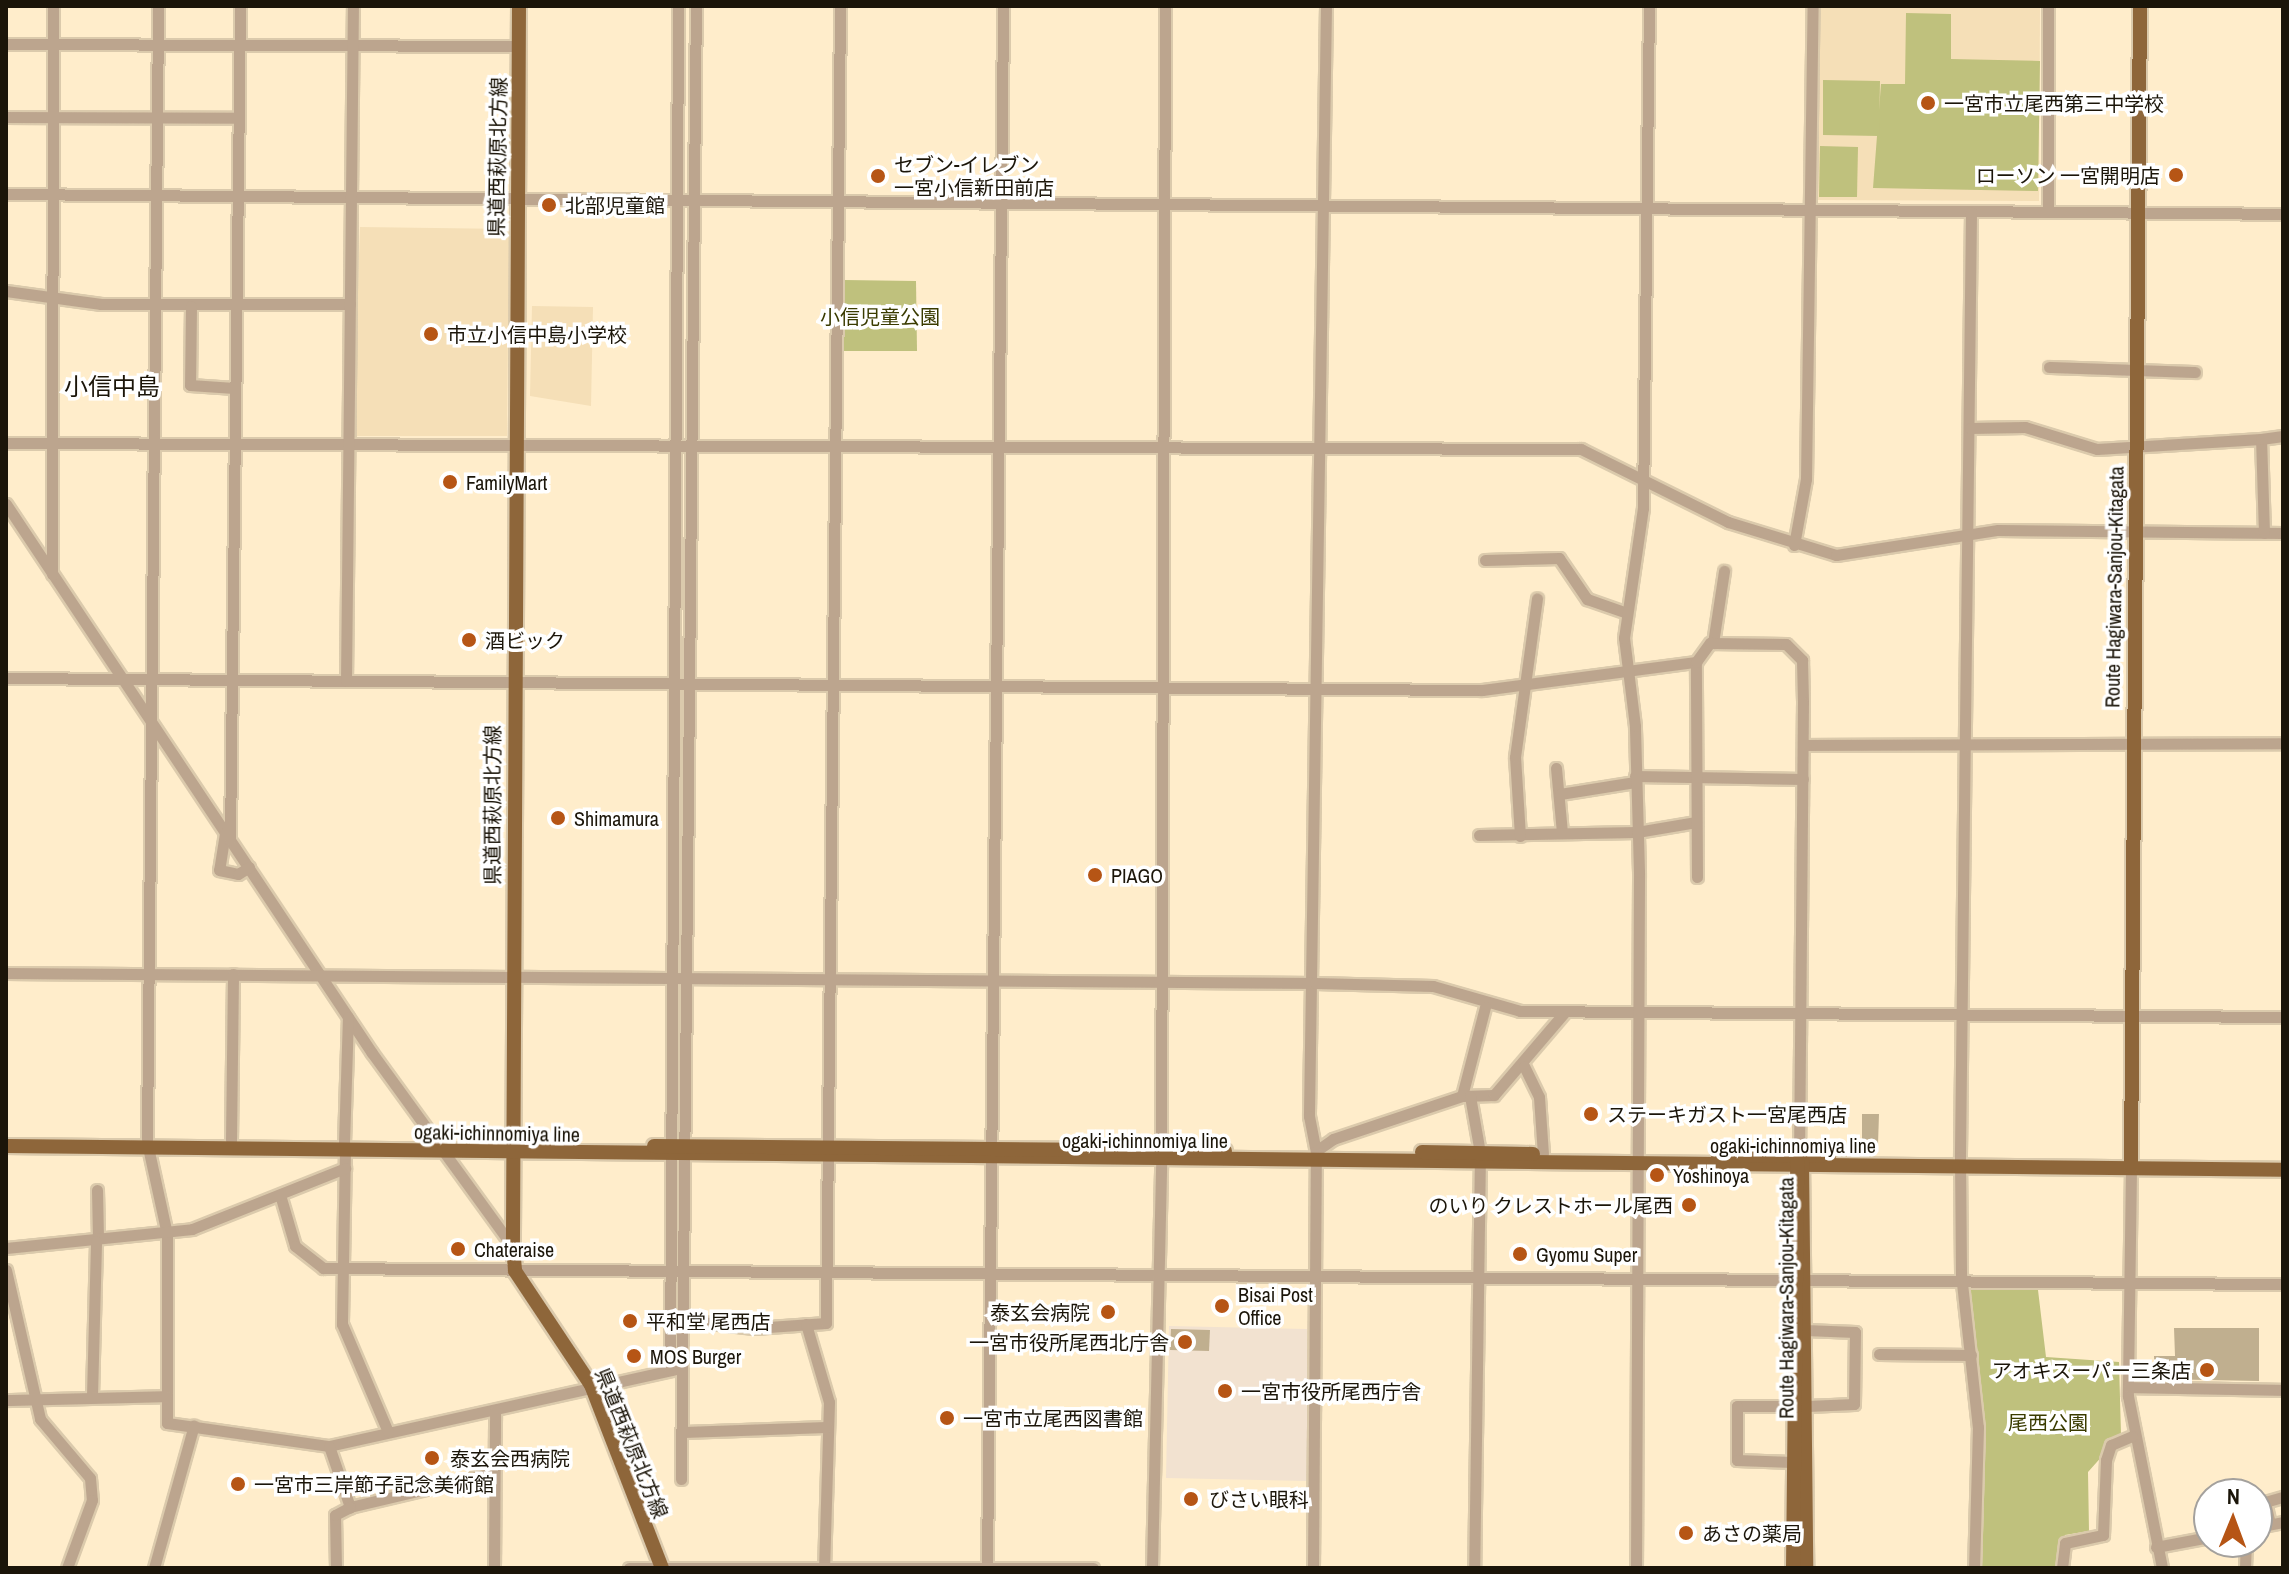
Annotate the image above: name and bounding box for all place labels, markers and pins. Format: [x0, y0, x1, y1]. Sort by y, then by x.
place label: 一宮市立尾西第三中学校 [1944, 91, 2164, 115]
marker: 一宮市立尾西第三中学校 [1919, 94, 1937, 112]
place label: セブン-イレブン 一宮小信新田前店 [894, 152, 1054, 199]
place label: ローソン 一宮開明店 [1975, 163, 2160, 187]
marker: ローソン 一宮開明店 [2167, 166, 2185, 184]
marker: セブン-イレブン 一宮小信新田前店 [869, 167, 887, 185]
place label: 北部児童館 [565, 193, 665, 217]
marker: 北部児童館 [540, 196, 558, 214]
place label: 市立小信中島小学校 [447, 322, 627, 346]
marker: 市立小信中島小学校 [422, 325, 440, 343]
place label: FamilyMart [466, 470, 547, 494]
marker: FamilyMart [441, 473, 459, 491]
place label: 酒ビック [485, 628, 565, 652]
marker: 酒ビック [460, 631, 478, 649]
place label: Shimamura [574, 806, 659, 830]
marker: Shimamura [549, 809, 567, 827]
place label: PIAGO [1111, 863, 1163, 887]
marker: PIAGO [1086, 866, 1104, 884]
place label: ステーキガスト一宮尾西店 [1607, 1102, 1847, 1126]
marker: ステーキガスト一宮尾西店 [1582, 1105, 1600, 1123]
place label: Yoshinoya [1673, 1163, 1749, 1187]
marker: Yoshinoya [1648, 1166, 1666, 1184]
place label: のいり クレストホール尾西 [1428, 1193, 1673, 1217]
marker: のいり クレストホール尾西 [1680, 1196, 1698, 1214]
place label: Chateraise [474, 1237, 554, 1261]
marker: Chateraise [449, 1240, 467, 1258]
place label: Gyomu Super [1536, 1242, 1637, 1266]
marker: Gyomu Super [1511, 1245, 1529, 1263]
place label: Bisai Post Office [1238, 1282, 1313, 1329]
marker: Bisai Post Office [1213, 1297, 1231, 1315]
place label: 泰玄会病院 [990, 1300, 1090, 1324]
marker: 泰玄会病院 [1097, 1301, 1119, 1323]
place label: 平和堂 尾西店 [646, 1309, 771, 1333]
marker: 平和堂 尾西店 [621, 1312, 639, 1330]
place label: 一宮市役所尾西北庁舎 [969, 1330, 1169, 1354]
marker: 一宮市役所尾西北庁舎 [1176, 1333, 1194, 1351]
place label: MOS Burger [650, 1344, 741, 1368]
marker: MOS Burger [625, 1347, 643, 1365]
place label: アオキスーパー三条店 [1991, 1358, 2191, 1382]
marker: アオキスーパー三条店 [2198, 1361, 2216, 1379]
place label: 一宮市役所尾西庁舎 [1241, 1379, 1421, 1403]
marker: 一宮市役所尾西庁舎 [1216, 1382, 1234, 1400]
place label: 一宮市立尾西図書館 [963, 1406, 1143, 1430]
marker: 一宮市立尾西図書館 [938, 1409, 956, 1427]
place label: 泰玄会西病院 [450, 1446, 570, 1470]
marker: 泰玄会西病院 [421, 1447, 443, 1469]
place label: 一宮市三岸節子記念美術館 [254, 1472, 494, 1496]
marker: 一宮市三岸節子記念美術館 [229, 1475, 247, 1493]
place label: びさい眼科 [1209, 1487, 1309, 1511]
marker: びさい眼科 [1180, 1488, 1202, 1510]
place label: あさの薬局 [1702, 1521, 1802, 1545]
marker: あさの薬局 [1677, 1524, 1695, 1542]

